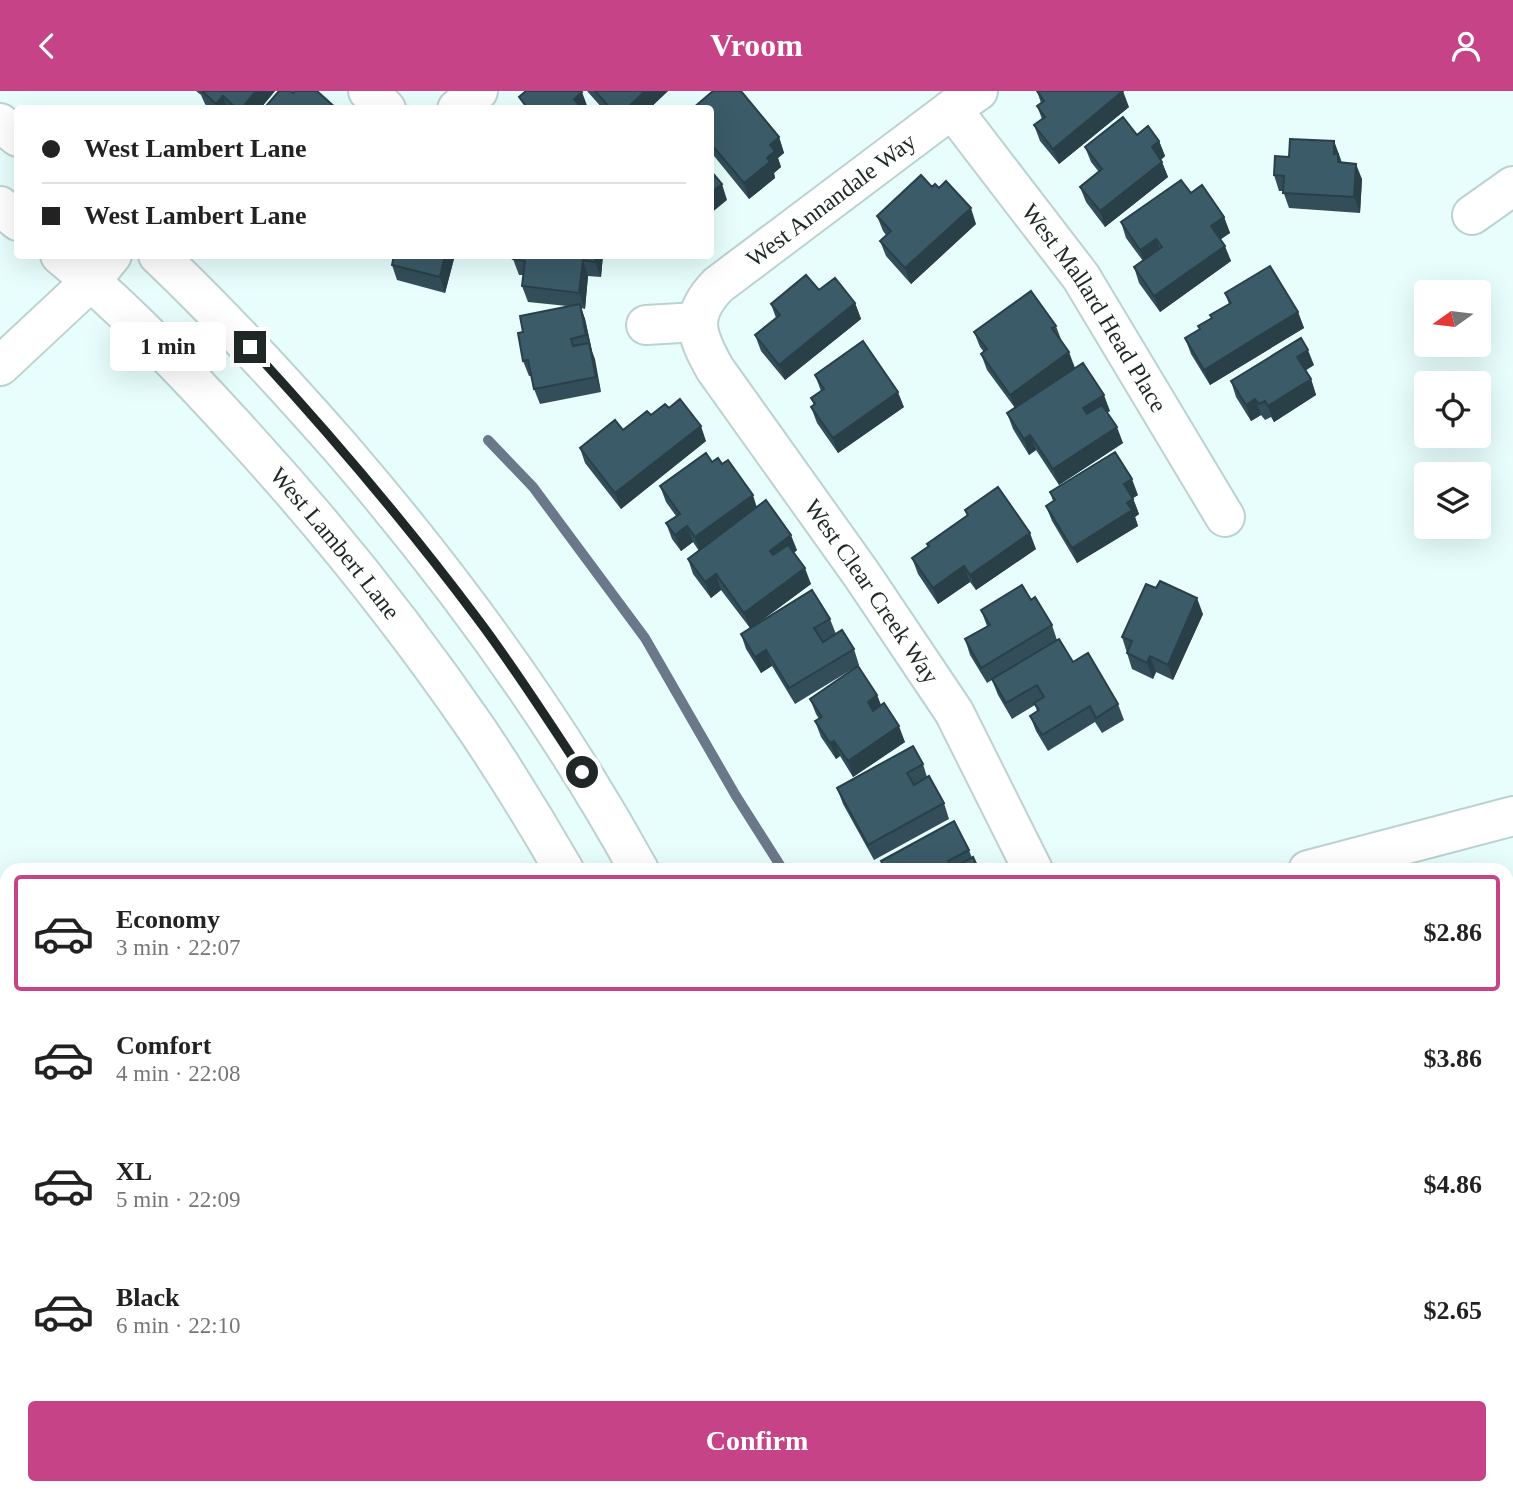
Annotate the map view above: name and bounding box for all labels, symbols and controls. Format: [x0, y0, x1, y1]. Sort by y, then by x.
icon: back [28, 27, 66, 65]
text: Vroom [710, 27, 803, 63]
icon: person [1447, 27, 1485, 65]
street label: West Annandale Way [741, 128, 921, 272]
text: West Lambert Lane [84, 134, 306, 163]
street label: West Mallard Head Place [1017, 199, 1172, 417]
text: West Lambert Lane [84, 201, 306, 230]
north arrow [1414, 280, 1491, 357]
map controls [1414, 280, 1491, 539]
callout: 1 min [110, 323, 226, 371]
route end [234, 331, 266, 363]
text: 1 min [140, 334, 196, 359]
button: locate [1414, 371, 1491, 448]
street label: West Lambert Lane [265, 462, 405, 624]
button: layers [1414, 462, 1491, 539]
street label: West Clear Creek Way [799, 494, 944, 688]
route start [566, 756, 598, 788]
icon: car [32, 902, 95, 965]
text: Economy [116, 905, 220, 934]
text: $2.86 [1424, 918, 1482, 947]
text: 3 min · 22:07 [116, 935, 241, 960]
icon: car [32, 1028, 95, 1091]
text: Comfort [116, 1031, 211, 1060]
text: $3.86 [1424, 1044, 1482, 1073]
text: 4 min · 22:08 [116, 1061, 241, 1086]
icon: car [32, 1154, 95, 1217]
text: XL [116, 1157, 152, 1186]
text: $4.86 [1424, 1170, 1482, 1199]
text: 5 min · 22:09 [116, 1187, 241, 1212]
icon: car [32, 1280, 95, 1343]
text: Black [116, 1283, 180, 1312]
text: $2.65 [1424, 1296, 1482, 1325]
text: 6 min · 22:10 [116, 1313, 241, 1338]
button: Confirm [28, 1401, 1486, 1481]

